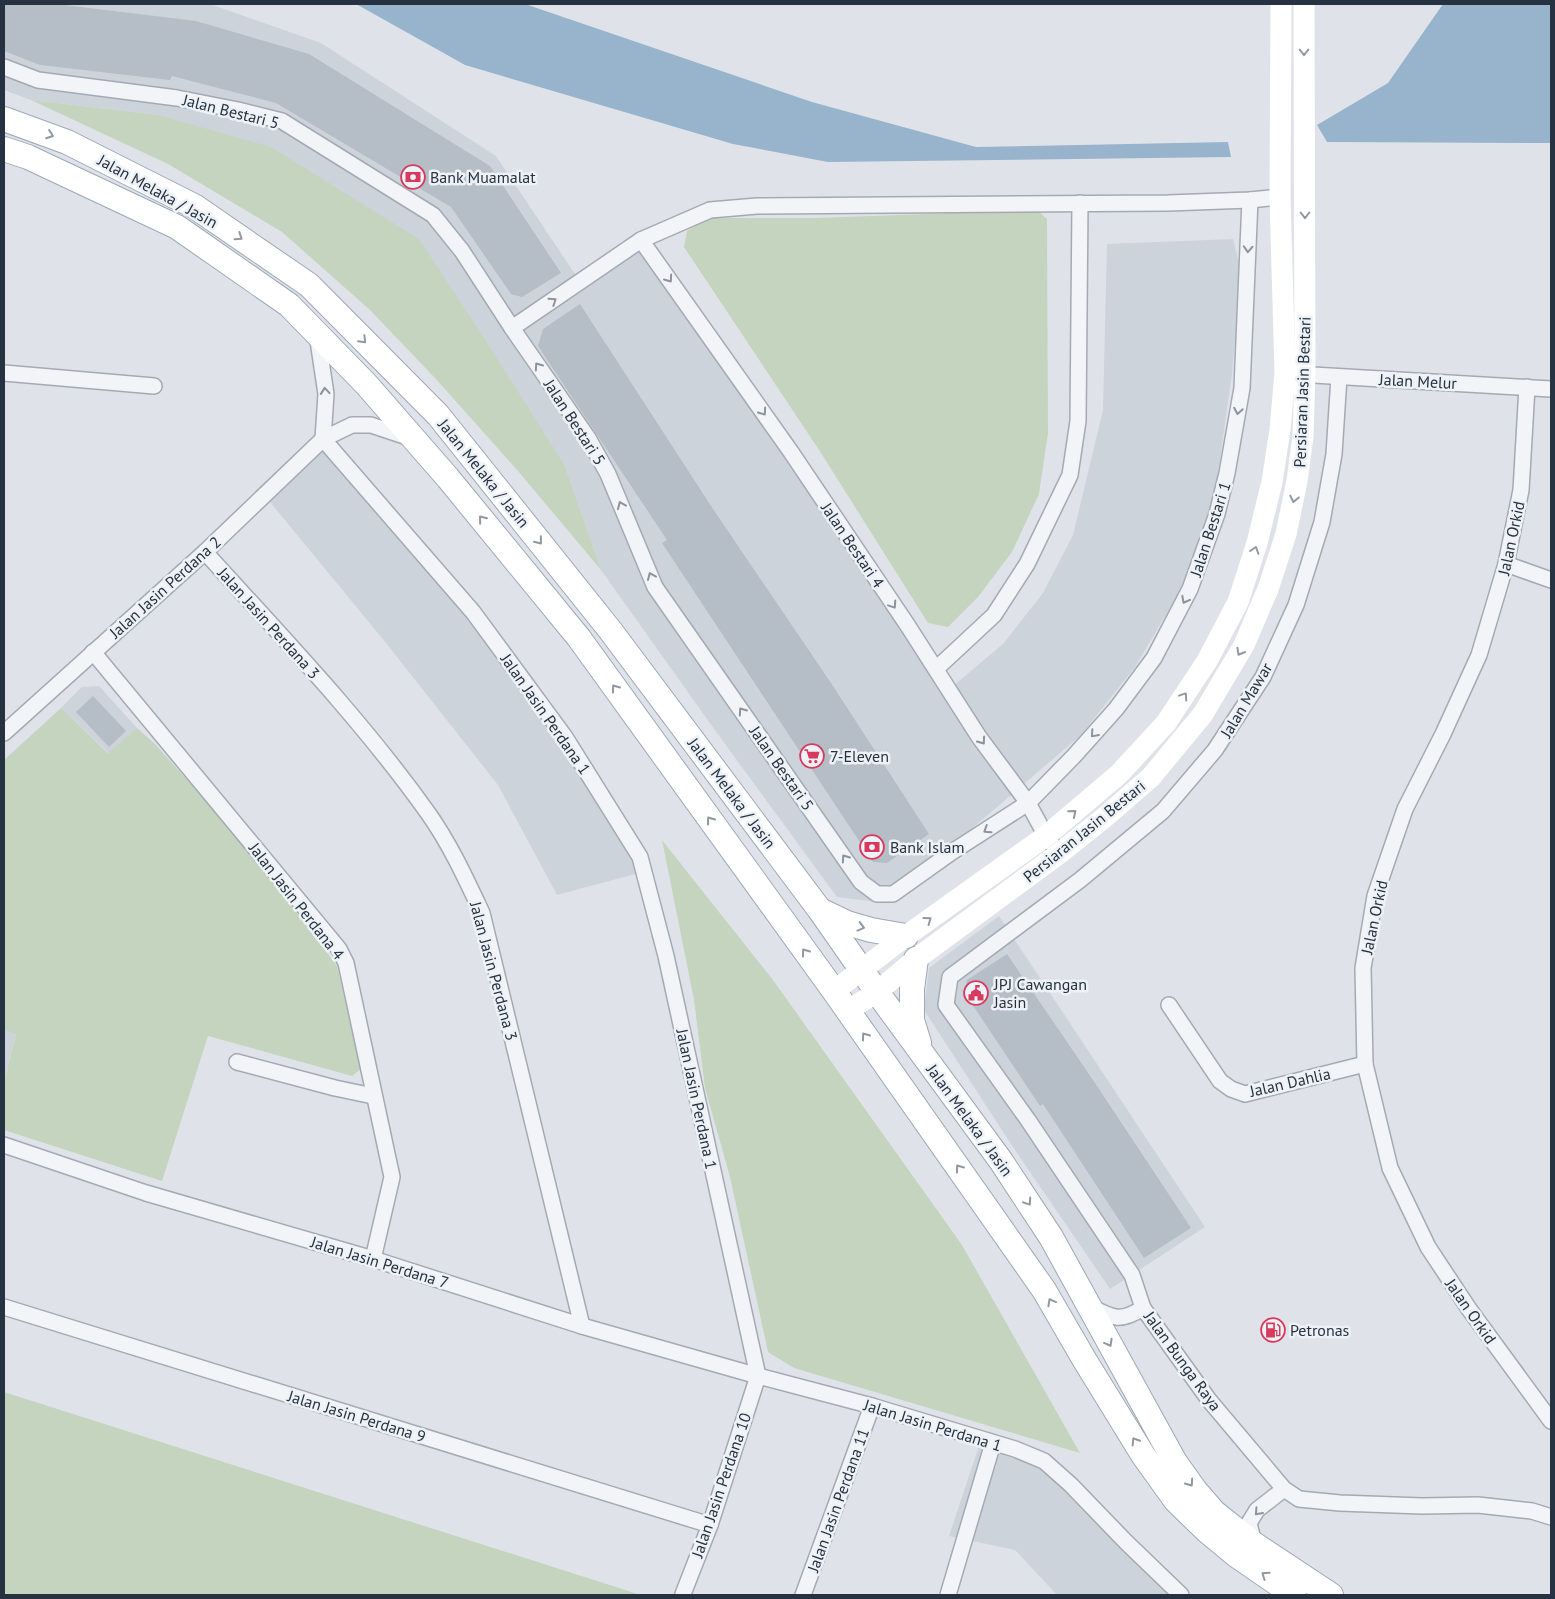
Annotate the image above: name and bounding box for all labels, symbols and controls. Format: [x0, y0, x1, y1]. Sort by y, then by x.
one-way arrow [1299, 49, 1309, 57]
street label: Jalan Bestari 5 [180, 89, 281, 133]
one-way arrow [45, 129, 53, 139]
street label: Jalan Melaka / Jasin [94, 149, 221, 232]
bank icon: Bank Muamalat [400, 164, 426, 190]
place label: Bank Muamalat [430, 167, 536, 187]
one-way arrow [1300, 212, 1310, 219]
one-way arrow [233, 231, 242, 240]
one-way arrow [1242, 245, 1253, 253]
one-way arrow [663, 274, 672, 283]
one-way arrow [547, 298, 556, 307]
street label: Persiaran Jasin Bestari [1289, 316, 1315, 468]
one-way arrow [358, 334, 367, 343]
one-way arrow [535, 362, 545, 371]
street label: Jalan Melur [1378, 369, 1458, 393]
street label: Jalan Bestari 5 [539, 374, 610, 469]
one-way arrow [319, 386, 330, 394]
one-way arrow [757, 407, 766, 416]
one-way arrow [1233, 407, 1243, 415]
street label: Jalan Melaka / Jasin [433, 414, 534, 531]
street label: Jalan Bestari 1 [1185, 479, 1235, 580]
one-way arrow [1289, 495, 1299, 504]
street label: Jalan Bestari 4 [817, 498, 889, 592]
street label: Jalan Orkid [1493, 499, 1529, 578]
one-way arrow [616, 502, 626, 510]
one-way arrow [479, 516, 488, 525]
street label: Jalan Jasin Perdana 2 [104, 532, 225, 643]
one-way arrow [533, 535, 541, 544]
one-way arrow [1249, 547, 1259, 555]
street label: Jalan Jasin Perdana 3 [213, 562, 324, 683]
one-way arrow [646, 572, 657, 581]
one-way arrow [1181, 595, 1191, 604]
one-way arrow [887, 599, 896, 608]
one-way arrow [1236, 646, 1246, 655]
street label: Jalan Jasin Perdana 1 [496, 649, 595, 778]
street label: Jalan Mawar [1215, 658, 1276, 742]
one-way arrow [612, 684, 621, 694]
one-way arrow [1178, 692, 1187, 701]
one-way arrow [739, 707, 748, 716]
street label: Jalan Bestari 5 [745, 721, 818, 814]
one-way arrow [1091, 729, 1100, 738]
street label: Jalan Melaka / Jasin [683, 733, 780, 852]
one-way arrow [976, 735, 985, 745]
supermarket icon: 7-Eleven [799, 743, 825, 769]
place label: 7-Eleven [830, 746, 889, 766]
street label: Persiaran Jasin Bestari [1019, 776, 1149, 886]
one-way arrow [1067, 810, 1076, 819]
one-way arrow [707, 816, 716, 826]
one-way arrow [983, 824, 993, 833]
bank icon: Bank Islam [859, 834, 885, 860]
place label: Bank Islam [890, 837, 964, 857]
street label: Jalan Jasin Perdana 4 [244, 838, 349, 964]
one-way arrow [842, 855, 851, 864]
street label: Jalan Orkid [1356, 878, 1392, 957]
street label: Jalan Jasin Perdana 3 [466, 898, 522, 1043]
one-way arrow [922, 917, 932, 926]
one-way arrow [857, 921, 866, 932]
one-way arrow [802, 948, 811, 958]
place label: JPJ Cawangan Jasin [993, 974, 1087, 1012]
public building icon: JPJ Cawangan Jasin [963, 980, 989, 1006]
street label: Jalan Jasin Perdana 1 [672, 1026, 722, 1171]
one-way arrow [862, 1033, 870, 1042]
street label: Jalan Melaka / Jasin [922, 1059, 1017, 1180]
street label: Jalan Dahlia [1247, 1063, 1332, 1101]
one-way arrow [956, 1164, 965, 1174]
one-way arrow [1021, 1197, 1031, 1206]
street label: Jalan Jasin Perdana 7 [308, 1231, 451, 1292]
street label: Jalan Orkid [1441, 1274, 1501, 1348]
one-way arrow [1047, 1298, 1057, 1307]
street label: Jalan Bunga Raya [1140, 1306, 1226, 1415]
fuel station icon: Petronas [1260, 1317, 1286, 1343]
place label: Petronas [1290, 1320, 1350, 1340]
one-way arrow [1103, 1337, 1113, 1346]
street label: Jalan Jasin Perdana 9 [285, 1385, 428, 1446]
street label: Jalan Jasin Perdana 1 [861, 1394, 1004, 1455]
street label: Jalan Jasin Perdana 10 [687, 1410, 755, 1561]
street label: Jalan Jasin Perdana 11 [802, 1425, 873, 1576]
one-way arrow [1132, 1437, 1141, 1447]
one-way arrow [1184, 1477, 1193, 1487]
one-way arrow [1254, 1507, 1263, 1516]
one-way arrow [1261, 1572, 1271, 1581]

